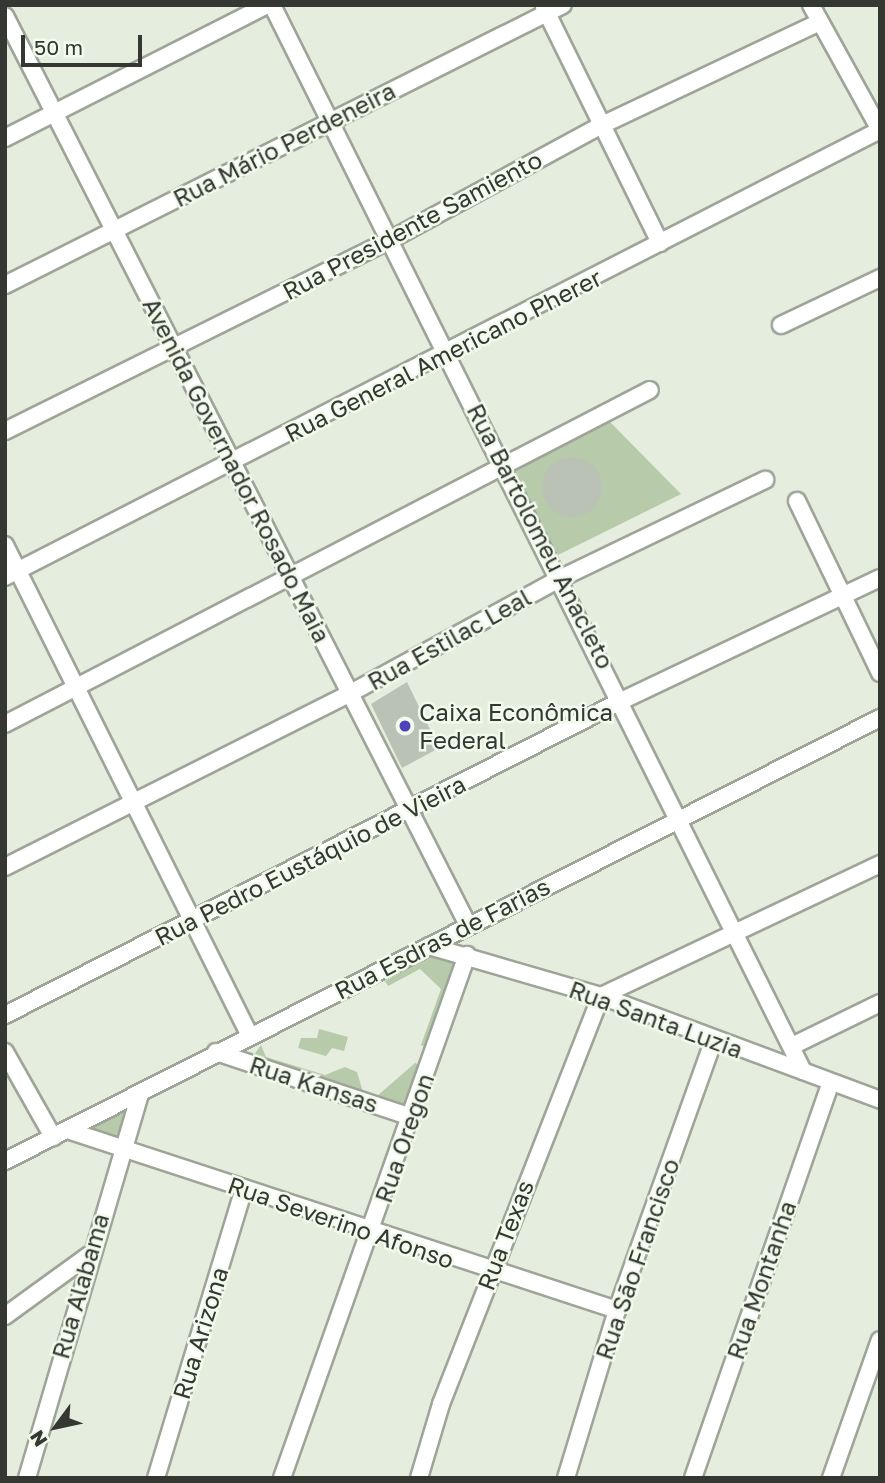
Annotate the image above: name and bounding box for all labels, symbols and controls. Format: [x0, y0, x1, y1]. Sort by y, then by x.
scale bar [24, 21, 145, 65]
text: 50 m [34, 34, 83, 60]
street label: Rua Mário Perdeneira [168, 75, 400, 213]
street label: Rua Presidente Samiento [277, 144, 547, 306]
street label: Rua General Americano Pherer [280, 262, 606, 448]
street label: Avenida Governador Rosado Maia [137, 293, 337, 647]
street label: Rua Bartolomeu Anacleto [461, 399, 621, 673]
street label: Rua Estilac Leal [362, 582, 536, 696]
place label: Caixa Econômica Federal [419, 698, 613, 754]
marker: Caixa Econômica Federal [397, 718, 413, 734]
street label: Rua Pedro Eustáquio de Vieira [150, 769, 470, 951]
street label: Rua Esdras de Farias [330, 871, 554, 1005]
street label: Rua Santa Luzia [565, 974, 747, 1064]
street label: Rua Kansas [246, 1050, 382, 1118]
street label: Rua Oregon [368, 1070, 440, 1206]
street label: Rua São Francisco [589, 1155, 685, 1363]
street label: Rua Severino Afonso [224, 1170, 458, 1274]
street label: Rua Texas [471, 1176, 539, 1294]
street label: Rua Montanha [720, 1197, 802, 1363]
street label: Rua Alabama [46, 1210, 114, 1362]
street label: Rua Arizona [166, 1263, 234, 1403]
north arrow [21, 1392, 91, 1462]
text: N [24, 1426, 52, 1451]

